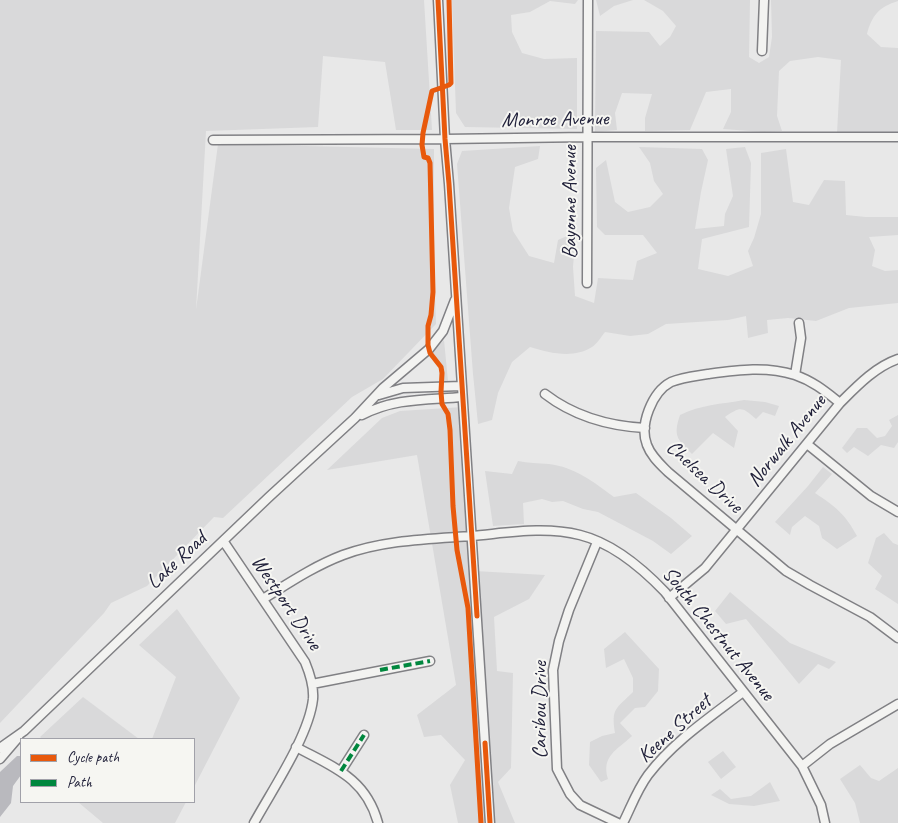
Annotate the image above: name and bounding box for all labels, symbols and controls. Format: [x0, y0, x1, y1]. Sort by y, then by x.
street label: Monroe Avenue [501, 106, 609, 134]
street label: Bayonne Avenue [557, 145, 583, 259]
street label: Norwalk Avenue [742, 390, 832, 492]
street label: Chelsea Drive [661, 435, 747, 519]
street label: Lake Road [142, 527, 212, 595]
street label: Westport Drive [245, 551, 327, 655]
street label: South Chestnut Avenue [656, 562, 780, 706]
street label: Caribou Drive [527, 661, 553, 759]
street label: Keene Street [633, 689, 717, 769]
legend [20, 738, 195, 803]
text: Cycle path [67, 748, 119, 767]
text: Path [67, 773, 92, 792]

